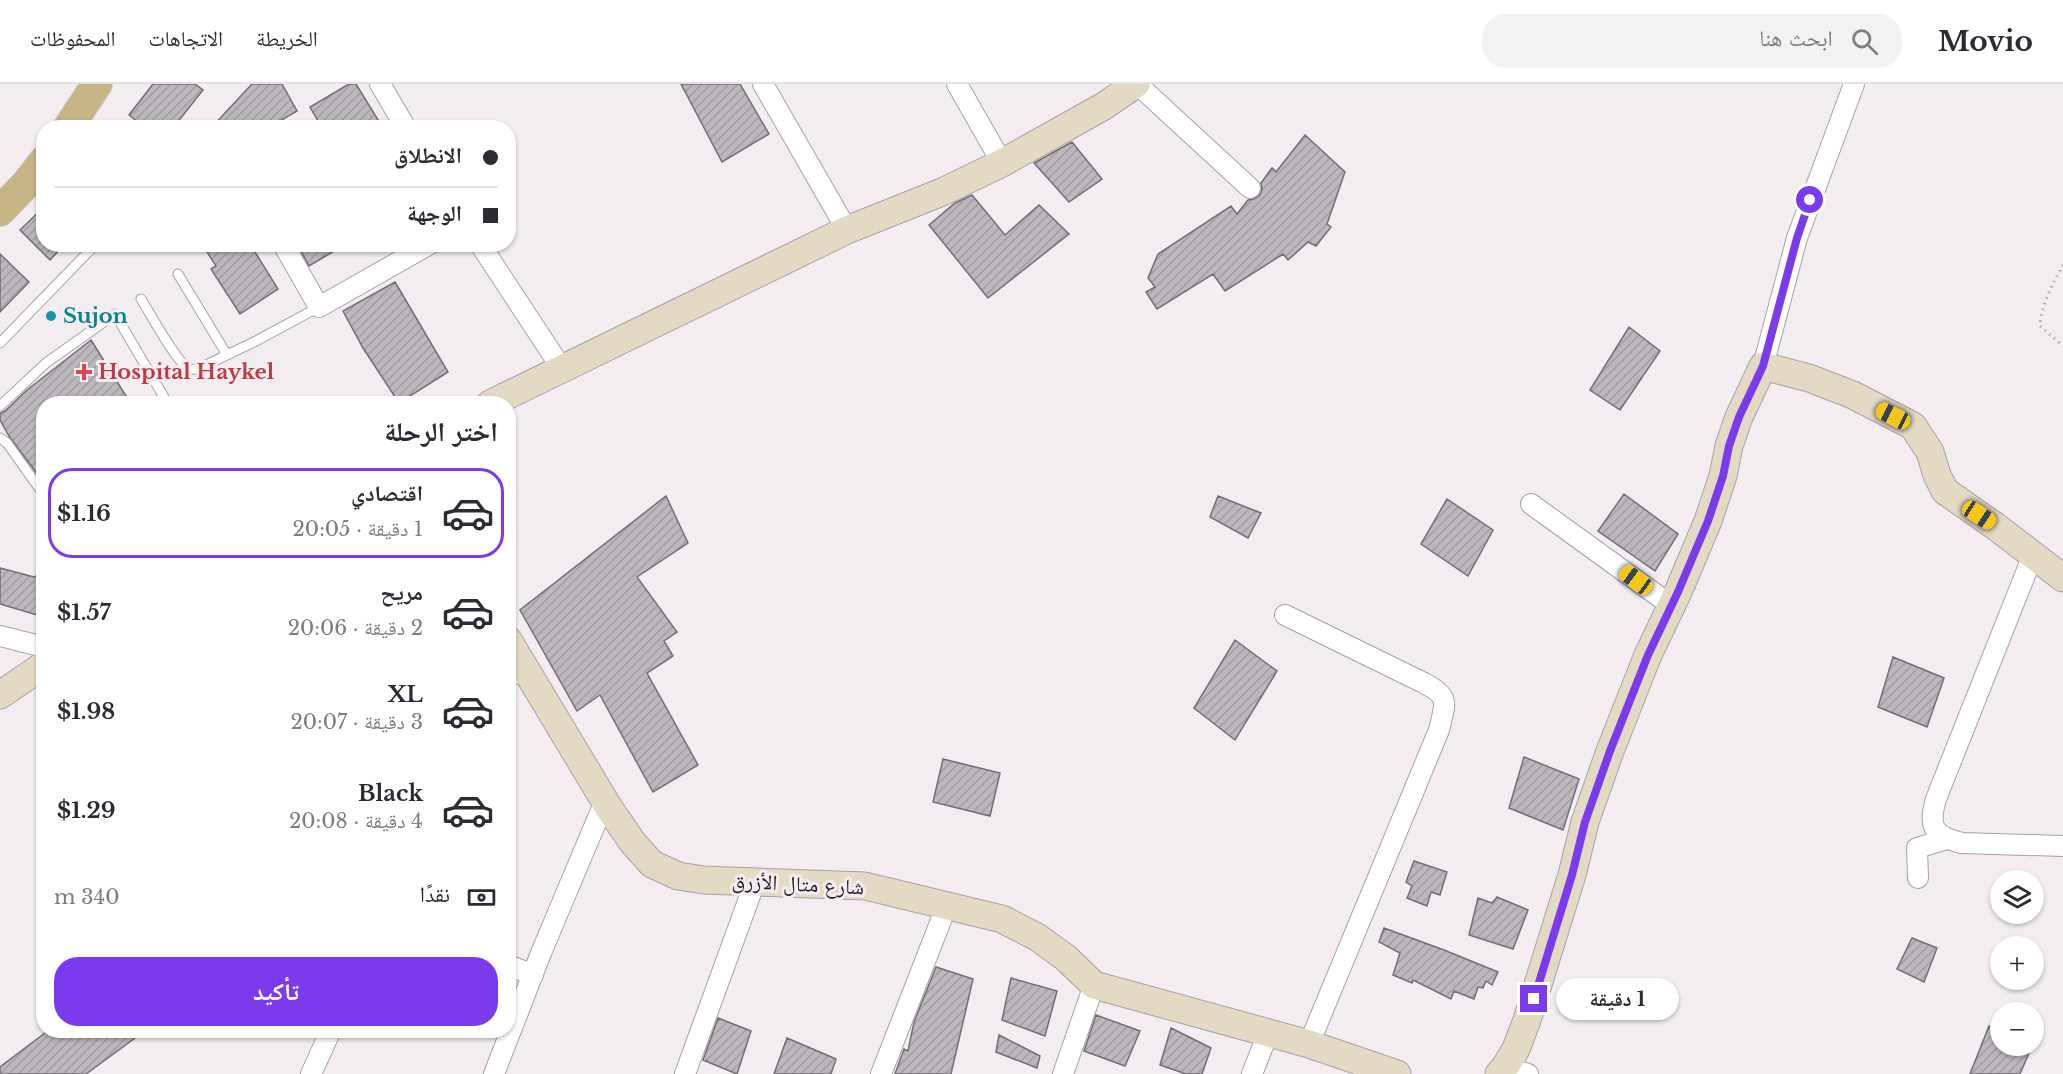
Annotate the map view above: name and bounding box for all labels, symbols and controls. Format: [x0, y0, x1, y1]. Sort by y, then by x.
search box [1482, 14, 1902, 68]
text: Movio [1938, 24, 2033, 59]
text: ابحث هنا [1759, 25, 1833, 52]
icon: search [1848, 25, 1881, 58]
text: المحفوظات [30, 26, 115, 52]
text: الاتجاهات [148, 26, 223, 52]
text: الخريطة [256, 26, 318, 52]
text: الانطلاق [394, 142, 462, 169]
route start [1796, 186, 1823, 213]
text: الوجهة [407, 200, 462, 227]
place label: Sujon [63, 303, 128, 329]
marker: Sujon [44, 309, 58, 323]
place label: Hospital Haykel [98, 359, 275, 385]
marker: Hospital Haykel [75, 363, 93, 381]
car [1873, 400, 1913, 432]
text: اختر الرحلة [384, 415, 498, 448]
text: اقتصادي [351, 480, 423, 507]
icon: car [441, 486, 495, 540]
car [1959, 498, 1999, 532]
text: $1.16 [57, 500, 111, 527]
text: 1 دقيقة · 20:05 [293, 517, 423, 541]
car [1616, 562, 1656, 598]
text: مريح [380, 579, 423, 606]
icon: car [441, 585, 495, 639]
text: $1.57 [57, 599, 111, 626]
text: 2 دقيقة · 20:06 [288, 616, 423, 640]
text: XL [388, 681, 423, 708]
icon: car [441, 684, 495, 738]
text: $1.98 [57, 698, 115, 725]
text: 3 دقيقة · 20:07 [290, 710, 423, 734]
text: Black [358, 780, 423, 807]
icon: car [441, 783, 495, 837]
text: $1.29 [57, 797, 116, 824]
text: 4 دقيقة · 20:08 [289, 809, 423, 833]
street label: شارع متال الأزرق [731, 868, 865, 900]
map controls [1990, 870, 2044, 1056]
button: layers [1990, 870, 2044, 924]
text: نقدًا [420, 881, 450, 908]
icon: cash [465, 881, 498, 914]
text: 340 m [54, 885, 120, 909]
button: + [1990, 936, 2044, 990]
button: تأكيد [54, 957, 498, 1026]
callout: 1 دقيقة [1555, 978, 1678, 1020]
route end [1520, 985, 1547, 1012]
text: 1 دقيقة [1589, 987, 1646, 1011]
button: − [1990, 1002, 2044, 1056]

